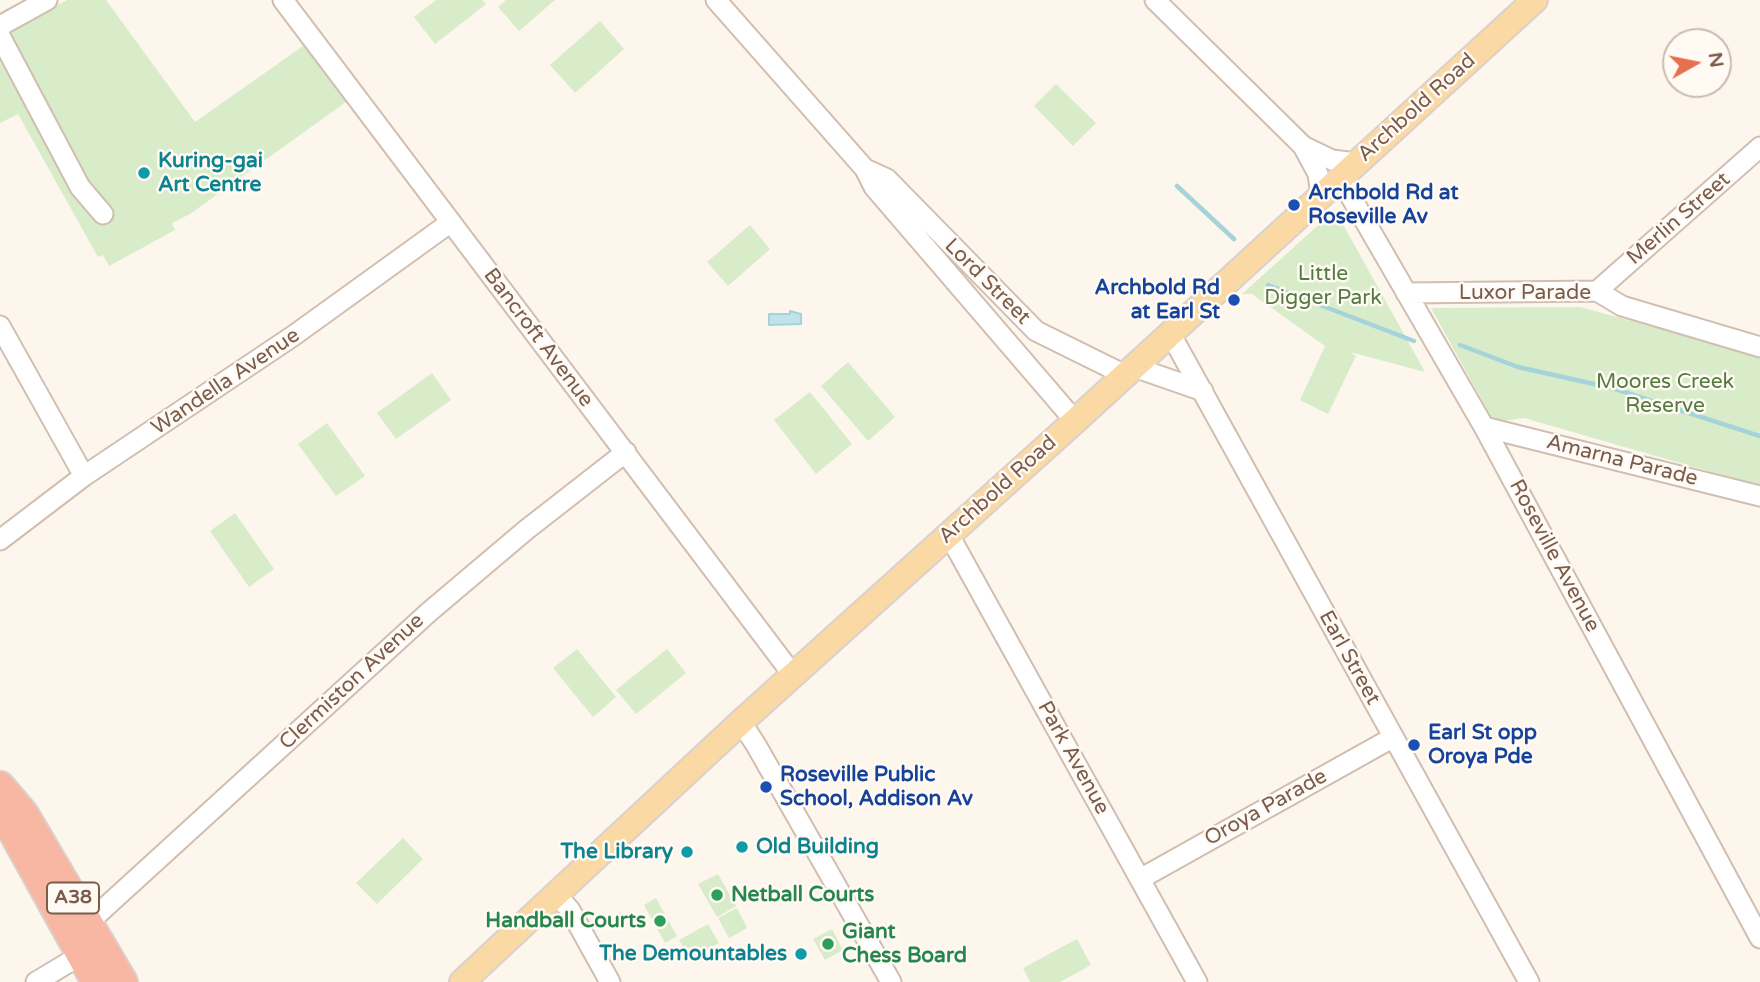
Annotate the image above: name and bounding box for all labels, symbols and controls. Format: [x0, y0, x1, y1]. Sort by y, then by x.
north arrow [1662, 28, 1732, 98]
street label: Archbold Road [1353, 48, 1481, 168]
text: N [1704, 51, 1728, 69]
place label: Kuring-gai Art Centre [158, 148, 263, 198]
marker: Kuring-gai Art Centre [136, 165, 152, 181]
street label: Merlin Street [1622, 167, 1736, 271]
place label: Archbold Rd at Roseville Av [1308, 180, 1458, 230]
marker: Archbold Rd at Roseville Av [1286, 197, 1302, 213]
street label: Lord Street [939, 234, 1035, 330]
park label: Little Digger Park [1264, 261, 1382, 311]
street label: Bancroft Avenue [478, 264, 598, 412]
place label: Archbold Rd at Earl St [1095, 275, 1220, 325]
street label: Luxor Parade [1459, 280, 1591, 306]
marker: Archbold Rd at Earl St [1226, 292, 1242, 308]
street label: Wandella Avenue [147, 323, 305, 441]
park label: Moores Creek Reserve [1596, 369, 1734, 419]
street label: Archbold Road [934, 430, 1062, 550]
street label: Amarna Parade [1544, 430, 1700, 492]
street label: Roseville Avenue [1503, 476, 1605, 636]
street label: Earl Street [1313, 606, 1385, 710]
street label: Clermiston Avenue [275, 609, 429, 755]
street label: Park Avenue [1032, 697, 1114, 819]
place label: Earl St opp Oroya Pde [1428, 720, 1537, 770]
marker: Earl St opp Oroya Pde [1406, 737, 1422, 753]
place label: Roseville Public School, Addison Av [780, 762, 973, 812]
street label: Oroya Parade [1200, 764, 1332, 852]
marker: Roseville Public School, Addison Av [758, 779, 774, 795]
place label: Old Building [756, 834, 879, 860]
place label: The Library [560, 839, 673, 865]
marker: Old Building [734, 839, 750, 855]
marker: The Library [679, 844, 695, 860]
road number: A38 [47, 882, 99, 914]
place label: Netball Courts [731, 882, 874, 908]
marker: Netball Courts [709, 887, 725, 903]
place label: Handball Courts [485, 908, 646, 934]
marker: Handball Courts [652, 913, 668, 929]
place label: Giant Chess Board [842, 919, 967, 969]
marker: Giant Chess Board [820, 936, 836, 952]
place label: The Demountables [599, 941, 787, 967]
marker: The Demountables [793, 946, 809, 962]

